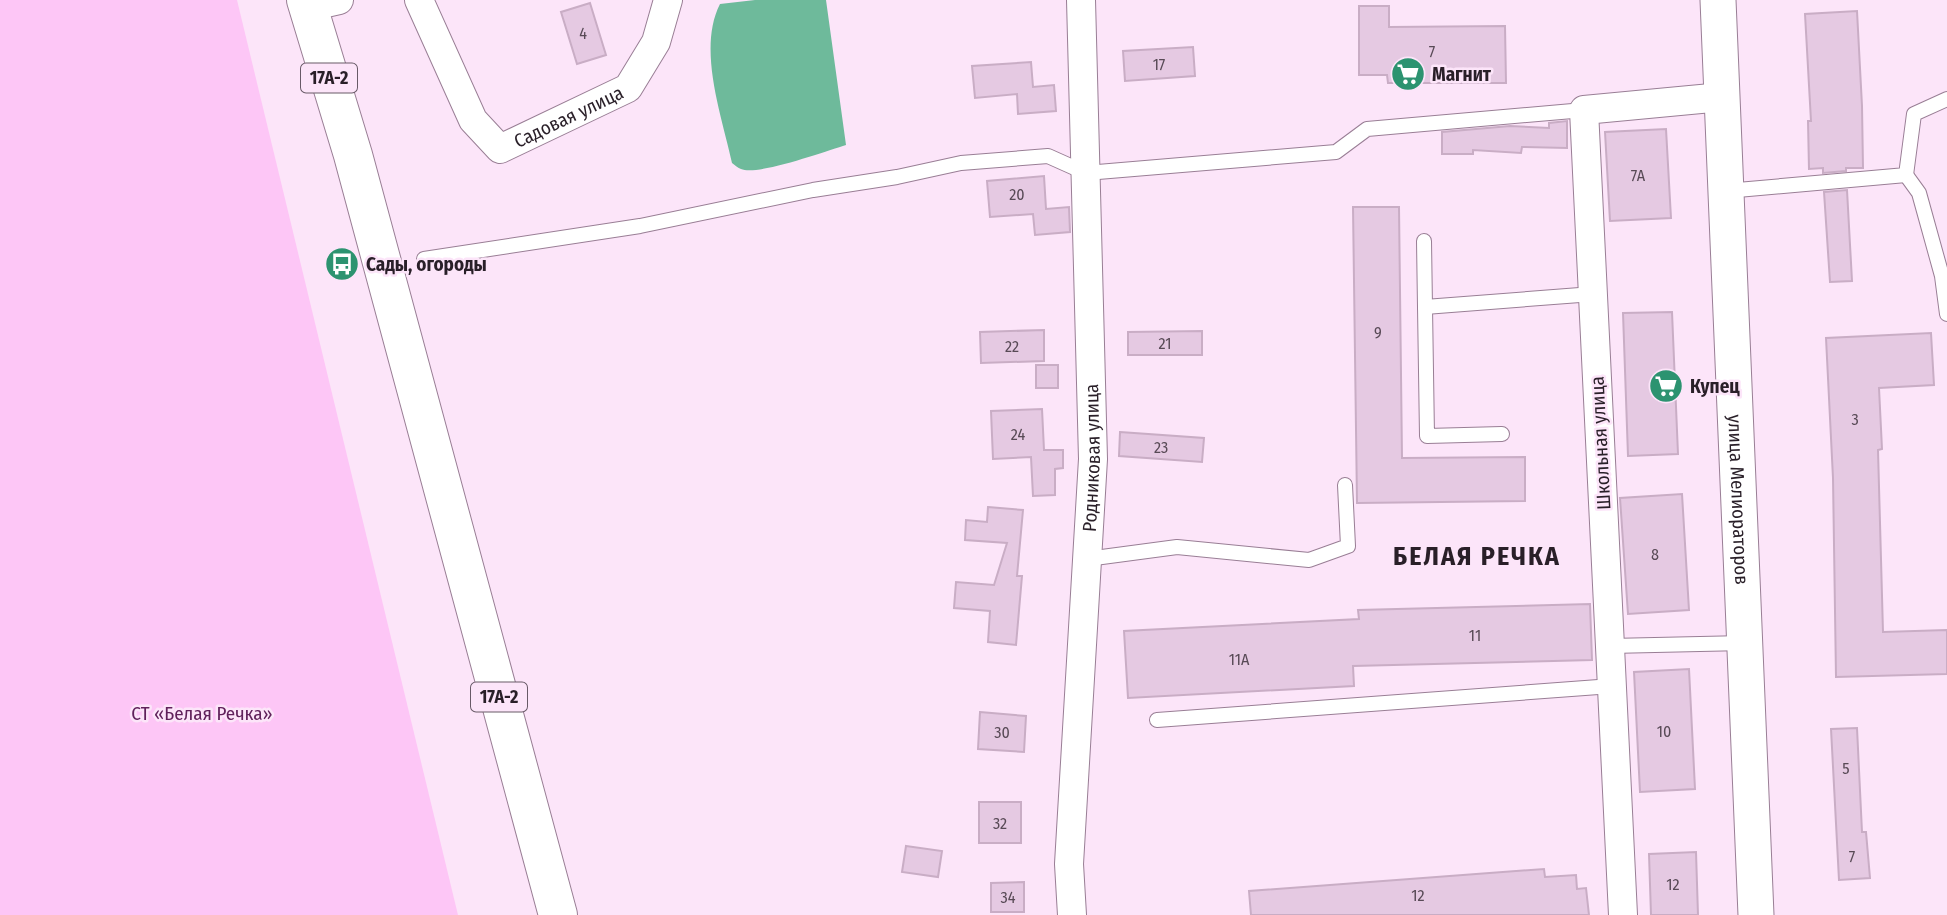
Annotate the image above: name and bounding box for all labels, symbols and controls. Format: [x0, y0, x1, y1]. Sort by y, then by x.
house number: 4 [579, 24, 587, 43]
house number: 7 [1429, 42, 1436, 61]
house number: 17 [1153, 55, 1166, 74]
supermarket icon: Магнит [1389, 55, 1427, 93]
place label: Магнит [1432, 63, 1492, 86]
road number: 17А-2 [301, 64, 357, 92]
street label: Садовая улица [510, 81, 627, 153]
house number: 7А [1631, 166, 1646, 185]
house number: 20 [1009, 185, 1025, 204]
bus stop icon: Сады, огороды [323, 245, 361, 283]
place label: Сады, огороды [366, 253, 487, 276]
house number: 9 [1374, 323, 1382, 342]
house number: 21 [1159, 334, 1171, 353]
house number: 22 [1005, 337, 1019, 356]
supermarket icon: Купец [1647, 367, 1685, 405]
place label: Купец [1690, 375, 1740, 398]
street label: Школьная улица [1586, 376, 1615, 510]
street label: Родниковая улица [1078, 383, 1105, 532]
house number: 3 [1851, 410, 1859, 429]
street label: улица Мелиораторов [1723, 414, 1753, 585]
house number: 24 [1011, 425, 1025, 444]
house number: 23 [1154, 438, 1168, 457]
district label: БЕЛАЯ РЕЧКА [1393, 541, 1561, 572]
house number: 8 [1651, 545, 1659, 564]
house number: 11 [1469, 626, 1481, 645]
house number: 11А [1229, 650, 1250, 669]
road number: 17А-2 [471, 682, 527, 712]
park label: СТ «Белая Речка» [131, 702, 273, 725]
house number: 10 [1657, 722, 1671, 741]
house number: 30 [994, 723, 1010, 742]
house number: 5 [1842, 759, 1850, 778]
house number: 32 [993, 814, 1007, 833]
house number: 7 [1849, 847, 1856, 866]
house number: 12 [1666, 875, 1680, 894]
house number: 12 [1411, 886, 1425, 905]
house number: 34 [1001, 888, 1016, 907]

